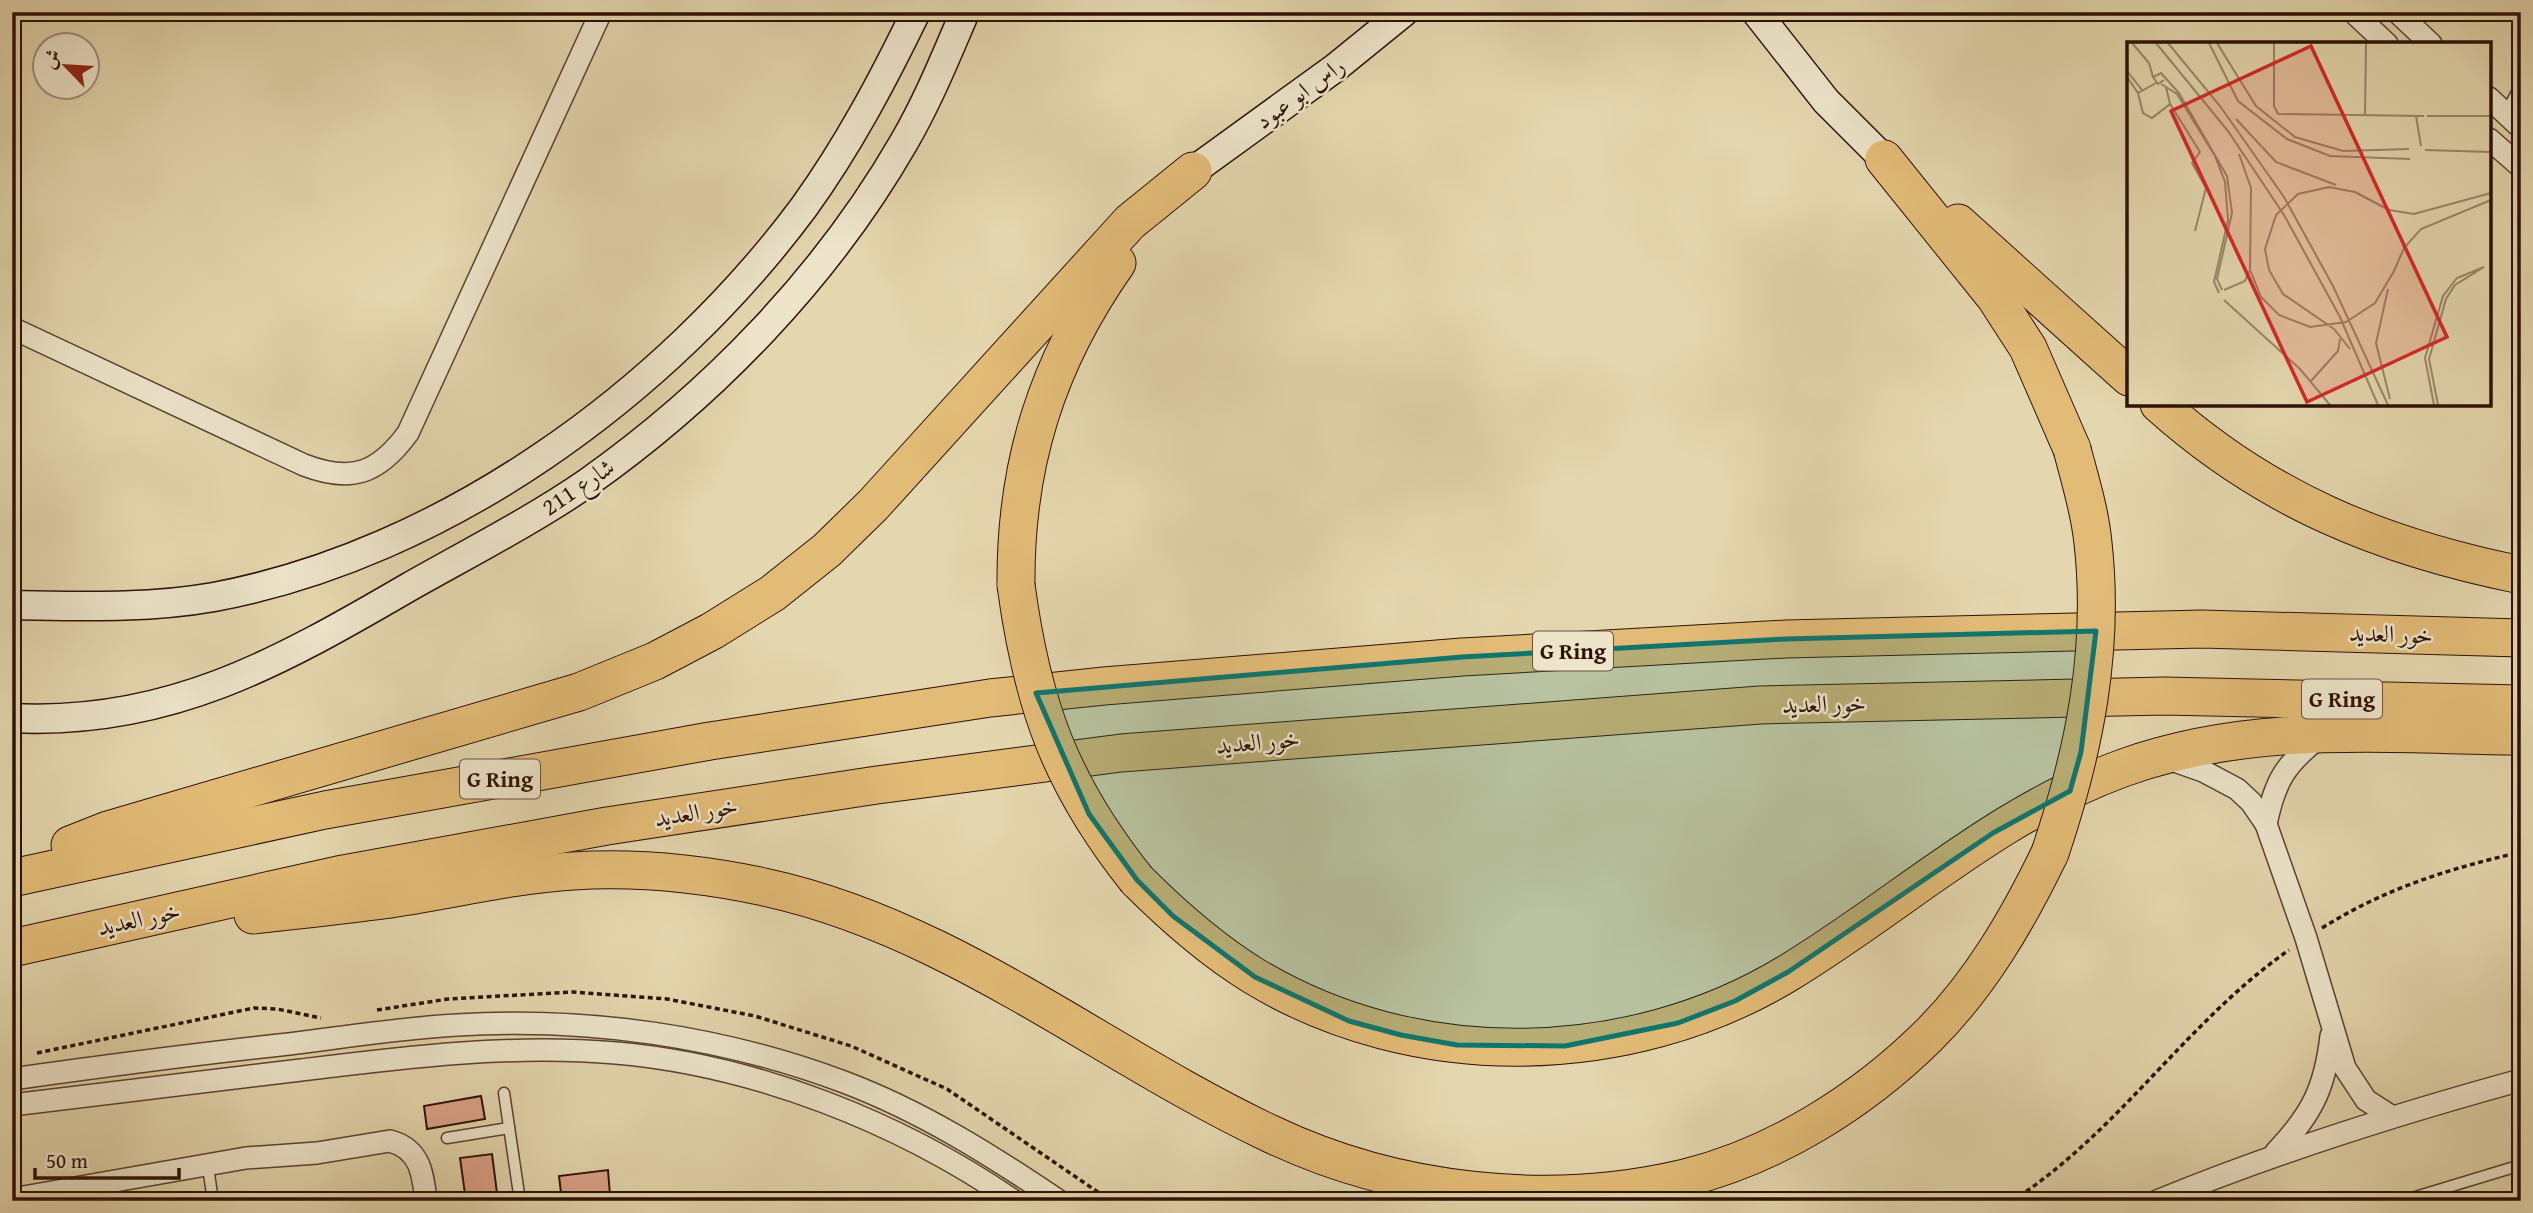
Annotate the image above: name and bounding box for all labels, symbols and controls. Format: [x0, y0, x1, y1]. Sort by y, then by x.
north arrow [32, 32, 102, 102]
inset map [2127, 42, 2491, 406]
text: ش [34, 44, 67, 73]
street label: راس ابو عبود [1248, 48, 1352, 137]
street label: شارع 211 [534, 449, 623, 526]
street label: خور العديد [2348, 615, 2434, 652]
road number: G Ring [1533, 632, 1613, 670]
road number: G Ring [2302, 680, 2382, 719]
street label: خور العديد [1782, 685, 1866, 722]
street label: خور العديد [1215, 720, 1301, 763]
road number: G Ring [460, 760, 540, 799]
street label: خور العديد [652, 788, 740, 835]
street label: خور العديد [94, 893, 184, 944]
scale bar [35, 1136, 178, 1180]
text: 50 m [46, 1145, 88, 1176]

